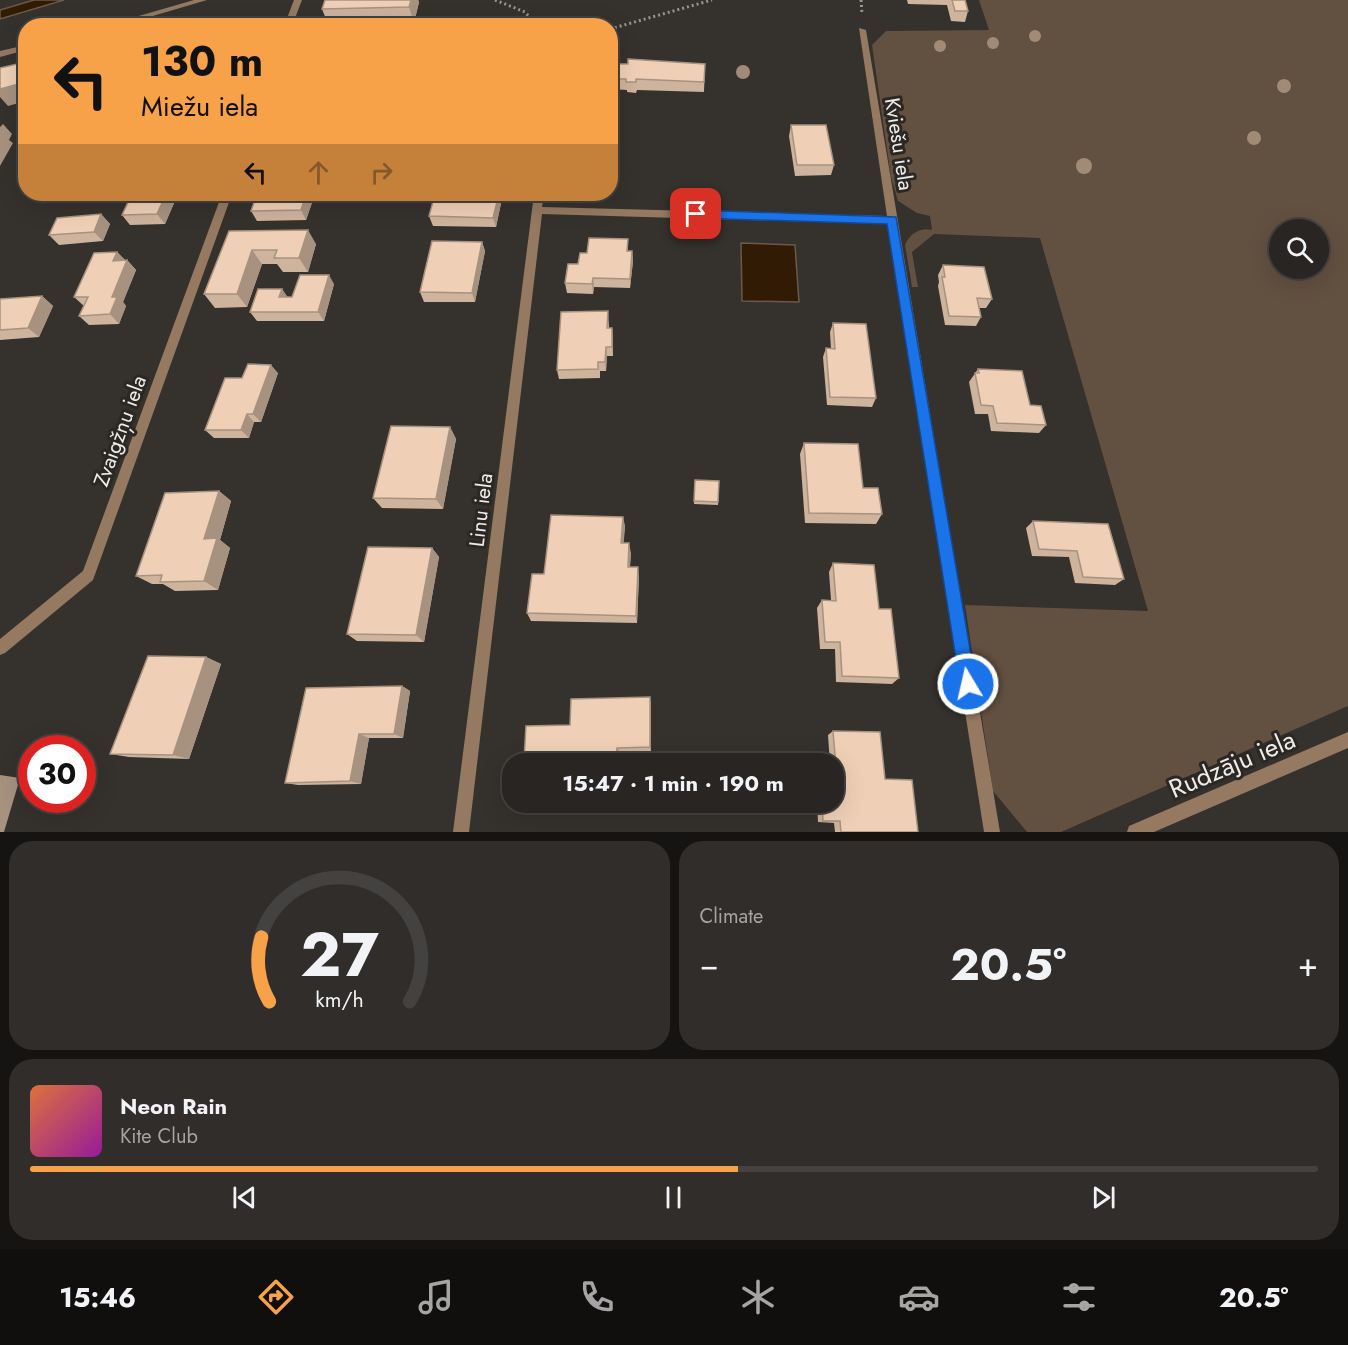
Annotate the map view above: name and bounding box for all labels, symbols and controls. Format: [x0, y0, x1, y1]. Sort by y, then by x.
text: 130 m [141, 31, 263, 92]
icon: left [42, 42, 120, 120]
text: Miežu iela [141, 87, 258, 126]
street label: Kviešu iela [877, 96, 921, 192]
icon: left [239, 156, 272, 189]
icon: ahead [302, 156, 335, 189]
icon: right [365, 156, 398, 189]
pin [670, 188, 721, 239]
icon: arrive [679, 197, 712, 230]
map controls [1269, 219, 1329, 279]
button: search [1269, 219, 1329, 279]
street label: Zvaigžņu iela [86, 371, 154, 491]
street label: Linu iela [462, 471, 500, 549]
position arrow [936, 652, 1000, 716]
street label: Rudzāju iela [1163, 720, 1301, 808]
speed limit sign: 30 [18, 735, 96, 813]
text: 15:47 · 1 min · 190 m [562, 767, 784, 799]
text: Climate [700, 902, 763, 931]
text: 27 [300, 909, 379, 999]
text: 20.5° [950, 932, 1066, 997]
text: − [700, 941, 719, 988]
text: + [1298, 941, 1318, 988]
text: km/h [315, 985, 363, 1016]
text: Neon Rain [120, 1090, 227, 1122]
text: Kite Club [120, 1122, 198, 1151]
icon: previous [228, 1181, 261, 1214]
icon: pause [657, 1181, 690, 1214]
icon: next [1087, 1181, 1120, 1214]
icon: directions [255, 1276, 297, 1318]
icon: music [415, 1276, 457, 1318]
icon: phone [576, 1276, 618, 1318]
icon: climate [737, 1276, 779, 1318]
icon: car [898, 1276, 940, 1318]
icon: filters [1058, 1276, 1100, 1318]
text: 15:46 [59, 1278, 136, 1317]
text: 20.5° [1219, 1278, 1289, 1317]

